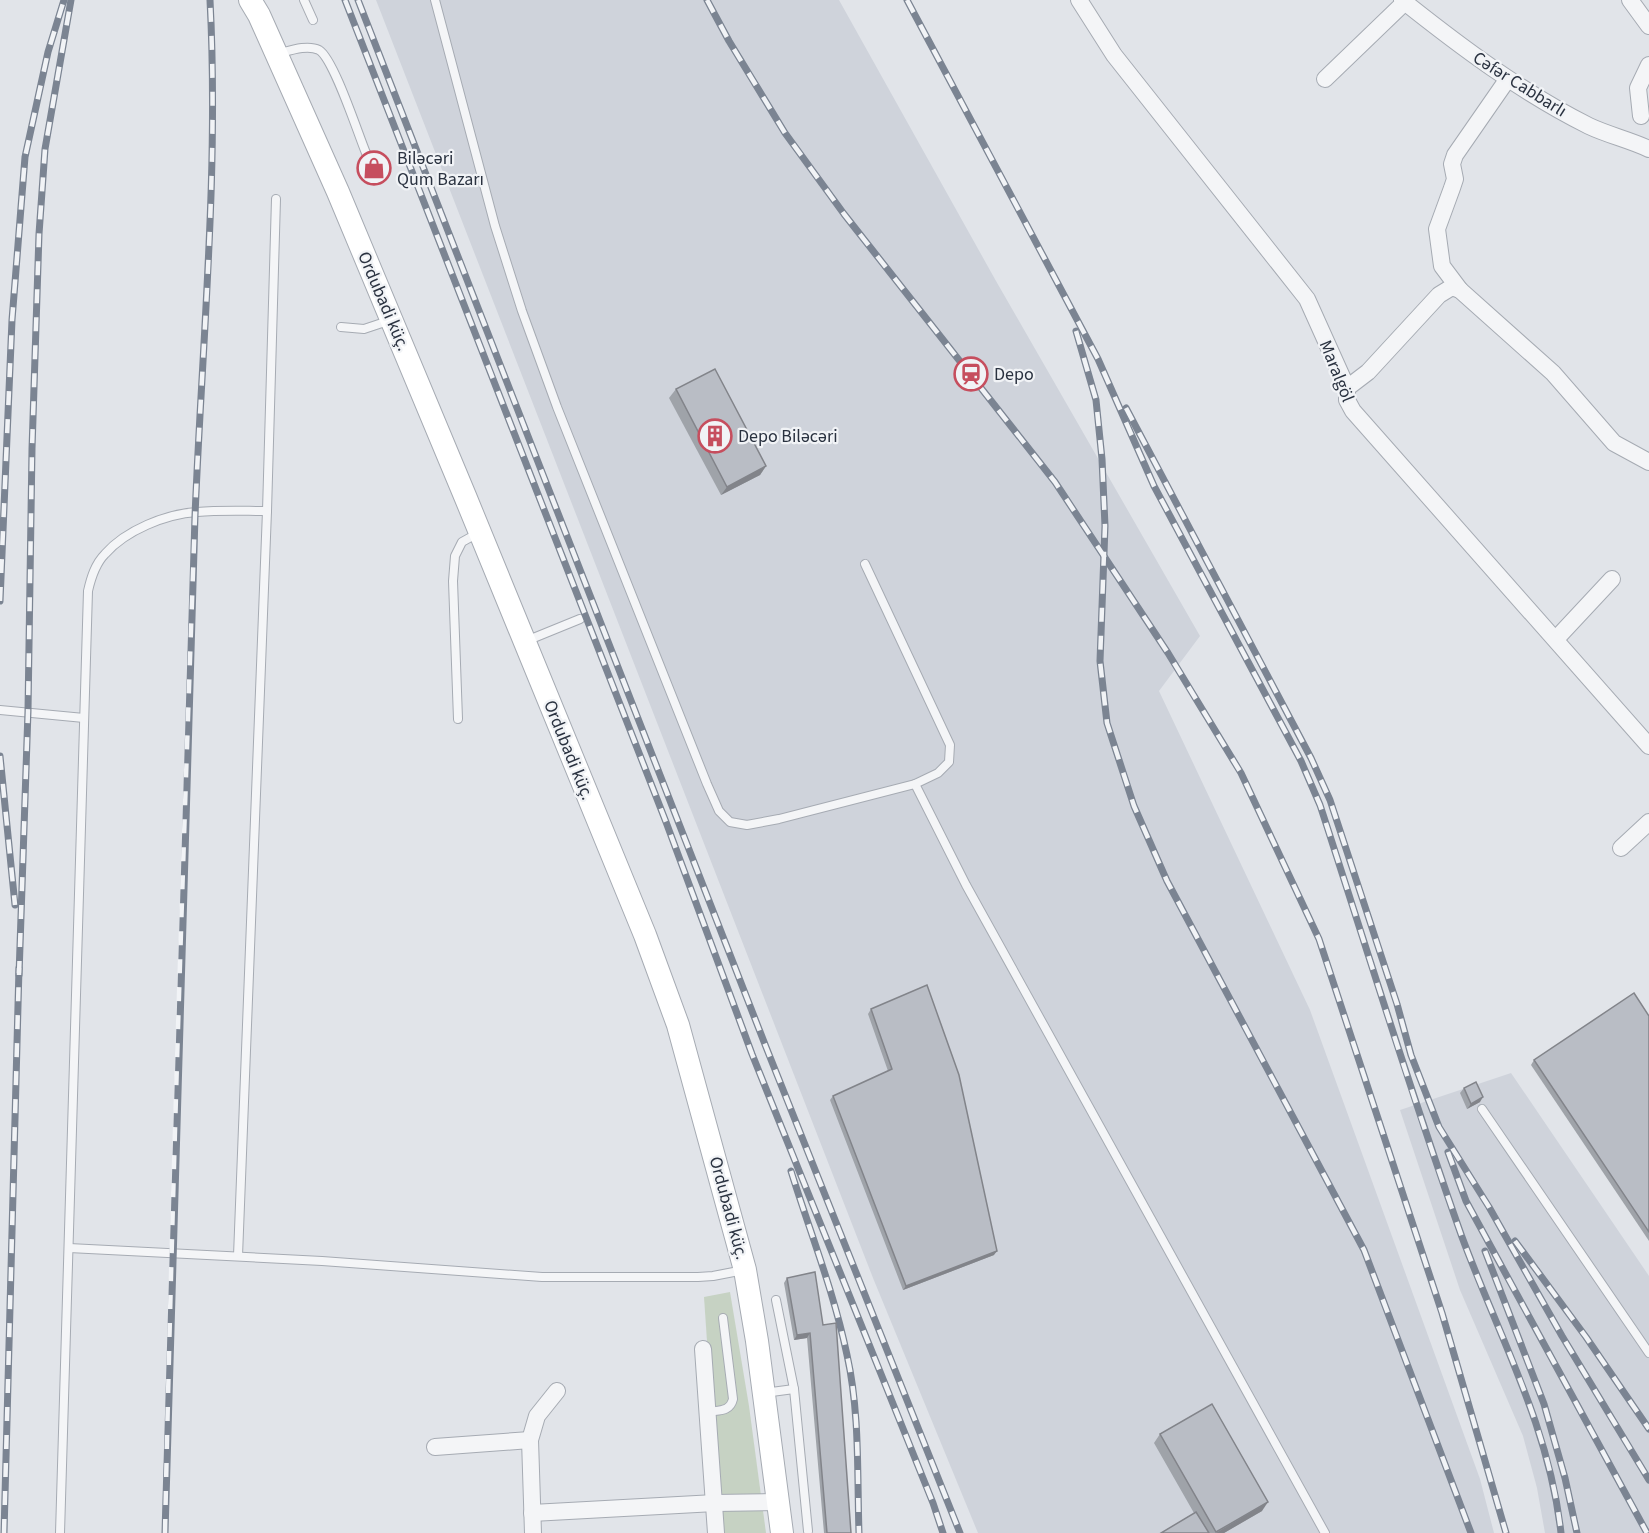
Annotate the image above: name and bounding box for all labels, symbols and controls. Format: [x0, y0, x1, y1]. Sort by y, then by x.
street label: Cəfər Cabbarlı [1468, 46, 1572, 123]
place label: Biləcəri Qum Bazarı [397, 146, 484, 192]
shop icon: Biləcəri Qum Bazarı [356, 150, 392, 186]
street label: Ordubadi küç. [351, 248, 416, 355]
street label: Maralgöl [1313, 336, 1360, 406]
station icon: Depo [953, 356, 989, 392]
place label: Depo [994, 362, 1034, 387]
building icon: Depo Biləcəri [697, 418, 733, 454]
place label: Depo Biləcəri [738, 424, 838, 449]
street label: Ordubadi küç. [537, 696, 600, 804]
street label: Ordubadi küç. [703, 1154, 754, 1262]

